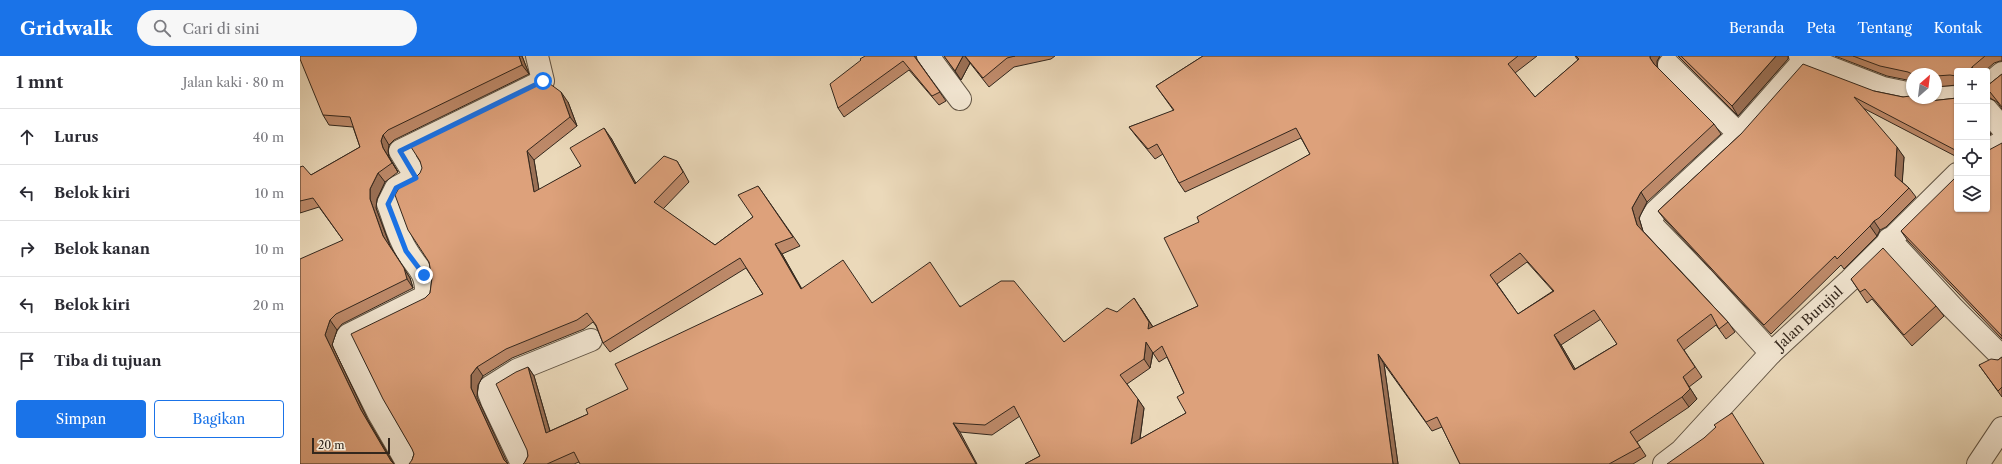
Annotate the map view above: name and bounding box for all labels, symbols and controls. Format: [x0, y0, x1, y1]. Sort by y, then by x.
search box [137, 10, 417, 46]
text: Gridwalk [20, 17, 113, 40]
icon: search [151, 17, 173, 39]
text: Cari di sini [183, 19, 260, 38]
text: Beranda [1729, 19, 1785, 37]
text: Peta [1807, 19, 1836, 37]
text: Tentang [1858, 19, 1912, 37]
text: Kontak [1934, 19, 1982, 37]
north arrow [1906, 68, 1942, 104]
map controls [1954, 68, 1990, 212]
button: + [1954, 68, 1990, 104]
text: 1 mnt [16, 72, 63, 92]
route start [534, 72, 552, 90]
text: Jalan kaki · 80 m [183, 74, 284, 90]
button: − [1954, 104, 1990, 140]
icon: ahead [16, 126, 38, 148]
text: Lurus [54, 127, 99, 146]
text: 40 m [253, 129, 284, 145]
button: locate [1954, 140, 1990, 176]
button: layers [1954, 176, 1990, 212]
icon: left [16, 182, 38, 204]
text: Belok kiri [54, 183, 130, 202]
text: 10 m [255, 185, 284, 201]
icon: right [16, 238, 38, 260]
text: Belok kanan [54, 239, 150, 258]
text: 10 m [255, 241, 284, 257]
route end [415, 266, 433, 284]
street label: Jalan Burujul [1770, 282, 1847, 355]
icon: left [16, 294, 38, 316]
text: Belok kiri [54, 295, 130, 314]
text: 20 m [253, 297, 284, 313]
icon: arrive [16, 350, 38, 372]
text: Tiba di tujuan [54, 351, 162, 370]
button: Simpan [16, 400, 146, 438]
button: Bagikan [154, 400, 284, 438]
scale bar [312, 436, 390, 455]
text: 20 m [318, 438, 344, 452]

